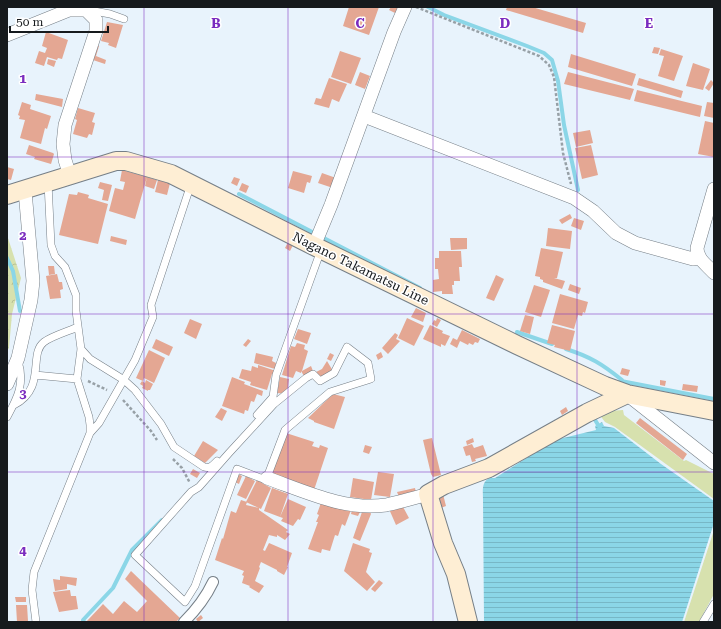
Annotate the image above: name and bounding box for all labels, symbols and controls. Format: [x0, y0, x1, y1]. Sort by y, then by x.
scale bar [10, 8, 108, 34]
text: 50 m [16, 15, 43, 29]
text: B [211, 16, 221, 31]
text: C [355, 16, 365, 31]
text: D [500, 16, 510, 31]
text: E [645, 16, 653, 31]
text: 1 [19, 71, 27, 86]
text: 2 [19, 228, 27, 243]
street label: Nagano Takamatsu Line [290, 229, 431, 308]
text: 3 [19, 386, 27, 401]
text: 4 [19, 543, 27, 558]

